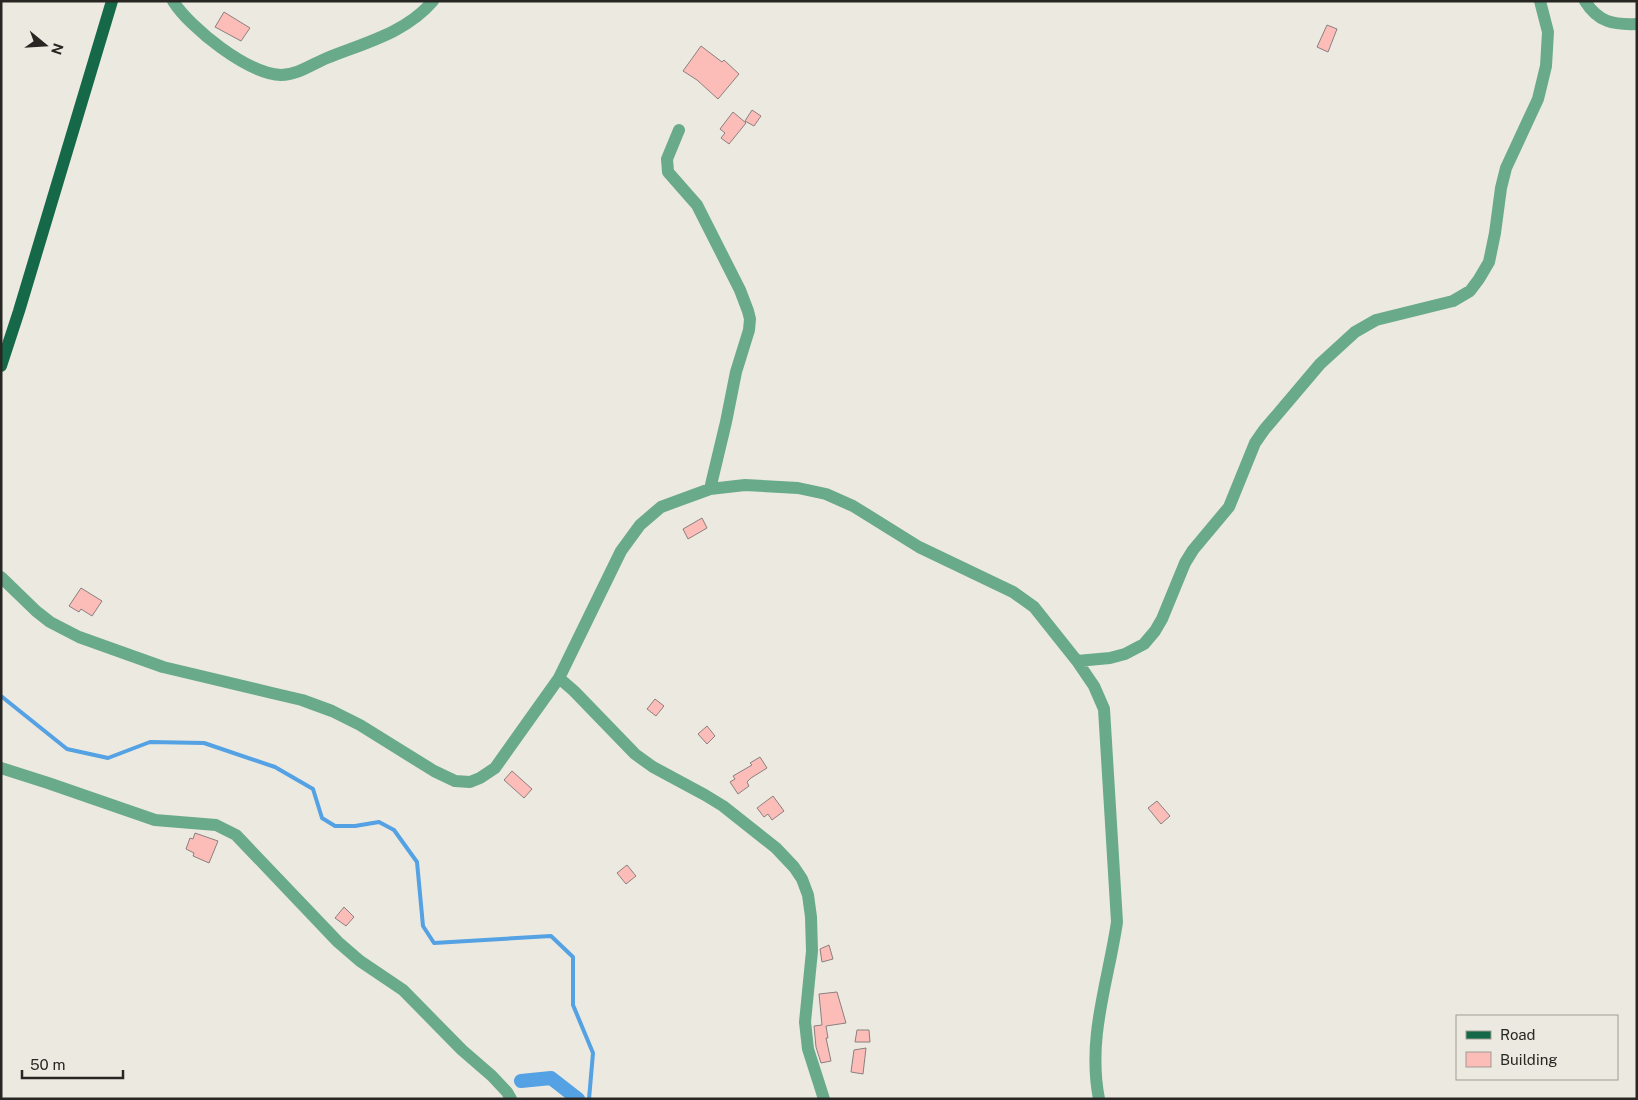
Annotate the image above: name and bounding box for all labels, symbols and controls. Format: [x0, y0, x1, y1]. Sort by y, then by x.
north arrow [20, 20, 70, 70]
text: N [48, 41, 67, 57]
legend [1456, 1015, 1618, 1080]
text: Road [1500, 1026, 1536, 1043]
scale bar [22, 1048, 124, 1080]
text: Building [1500, 1051, 1558, 1068]
text: 50 m [30, 1056, 65, 1073]

